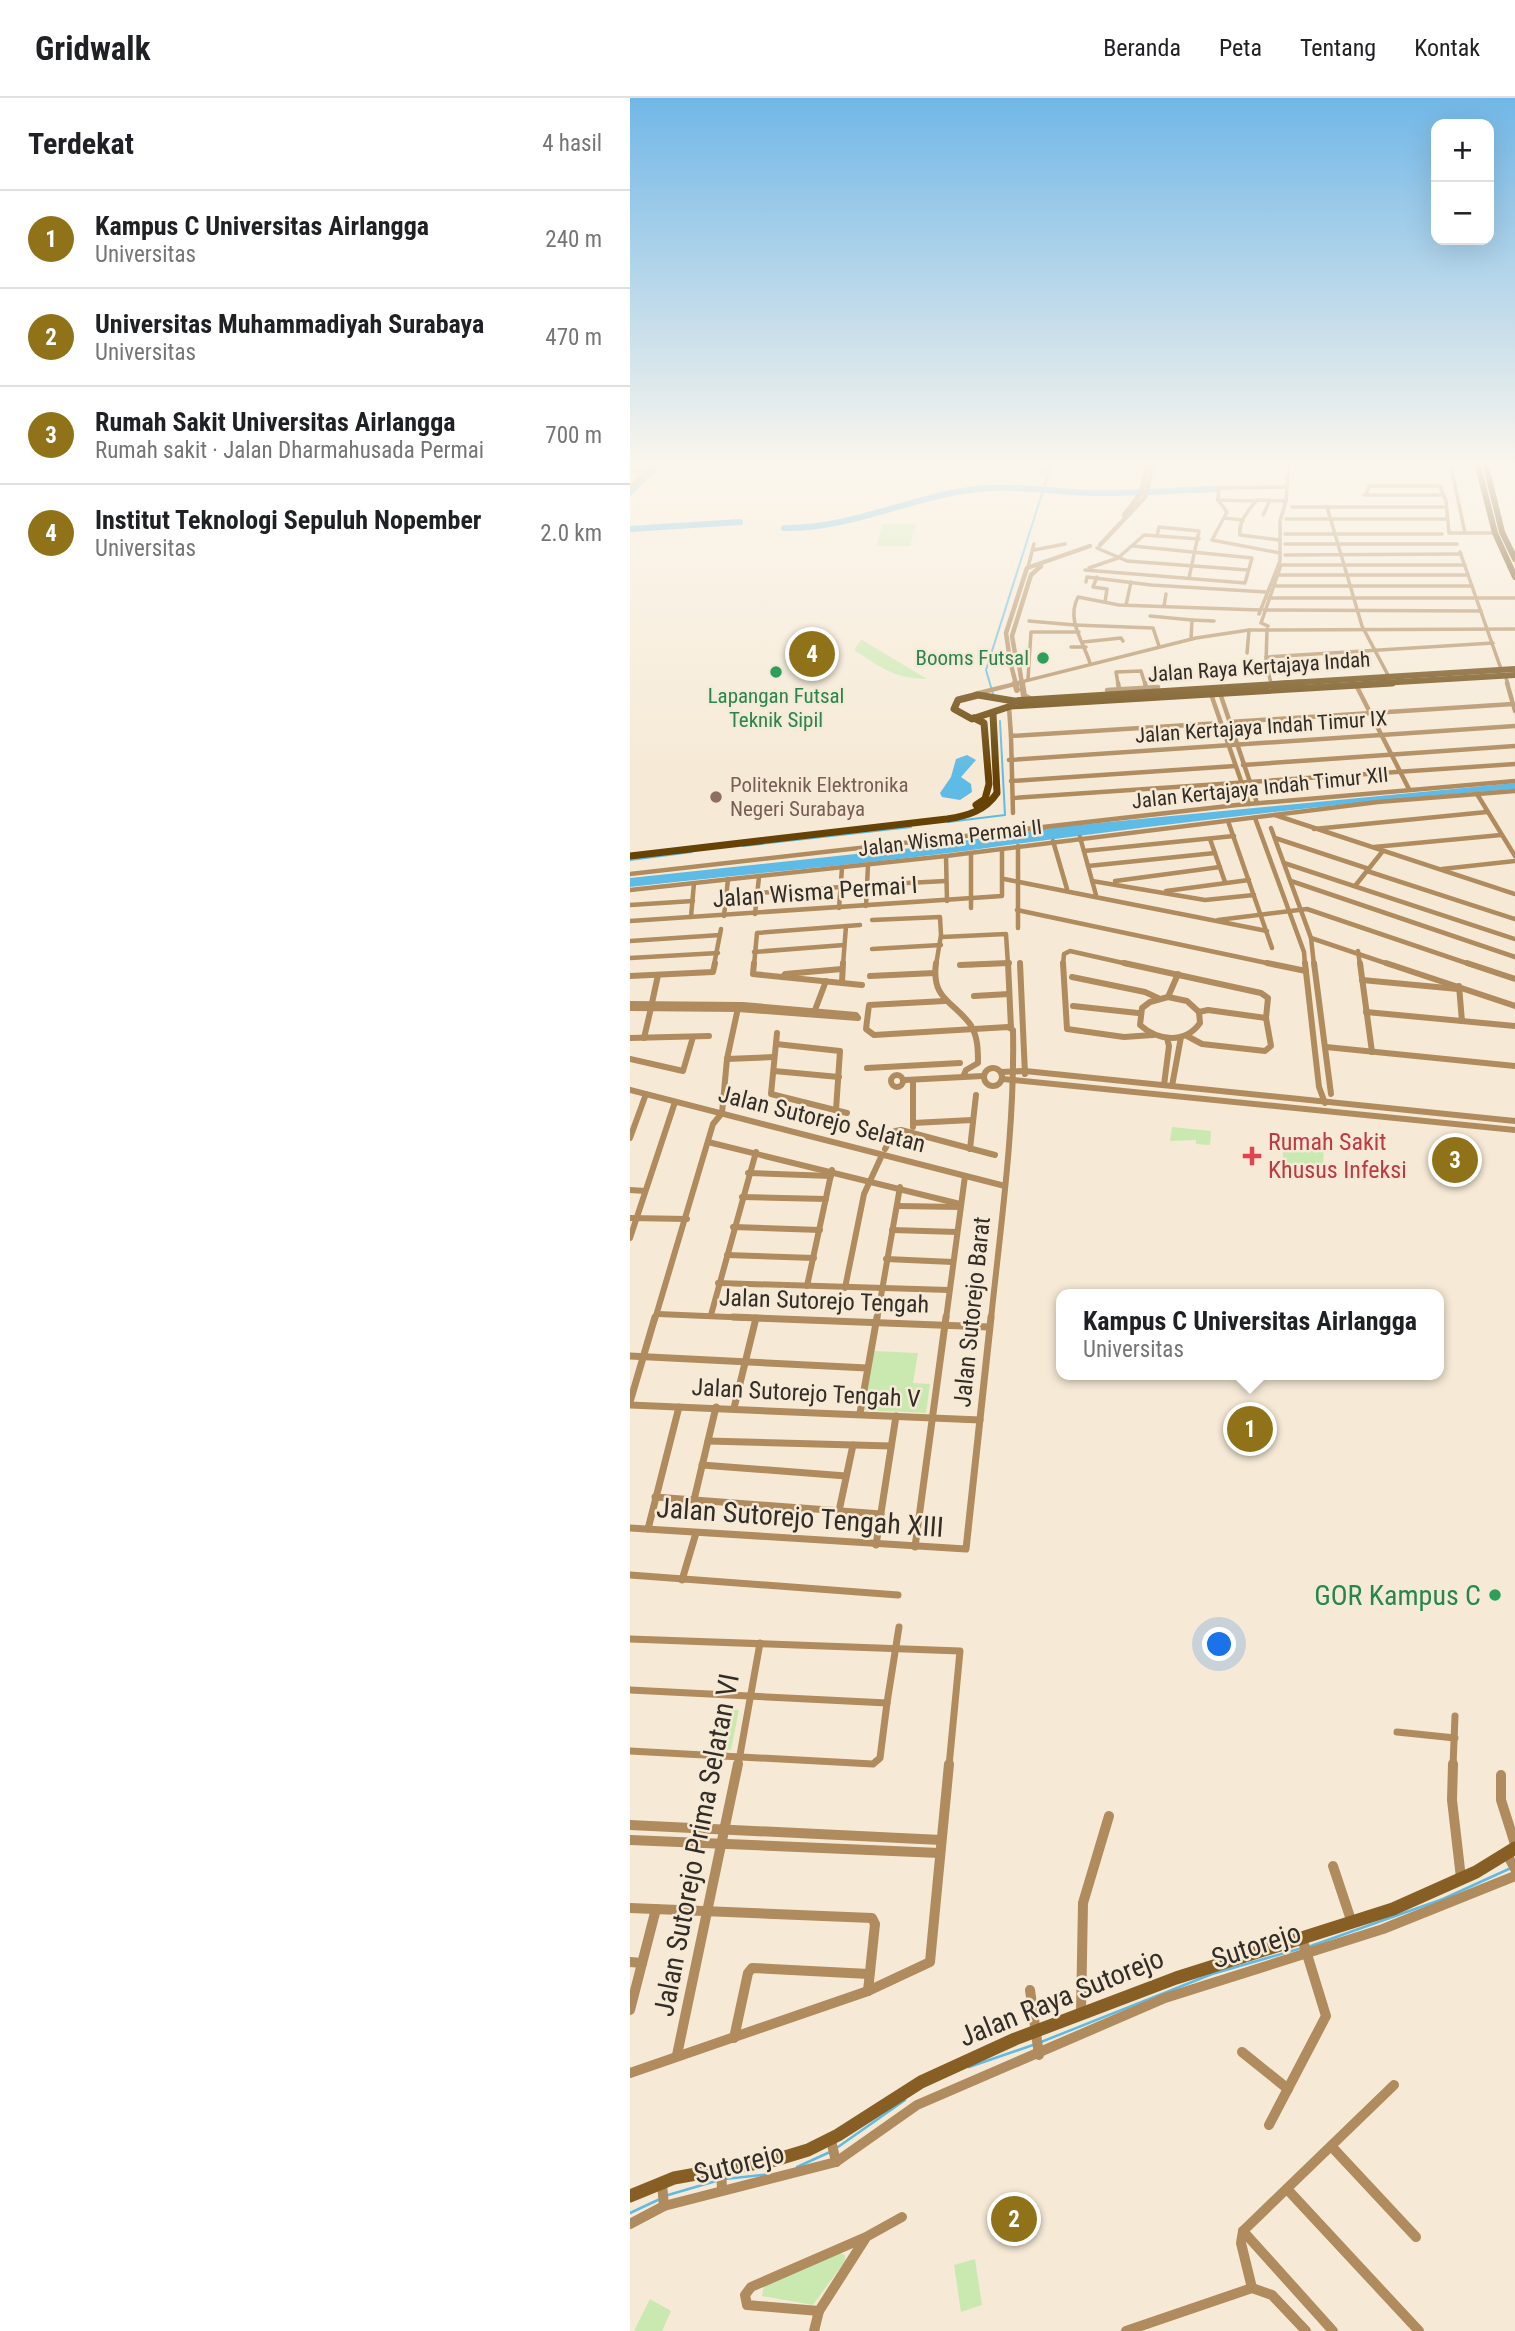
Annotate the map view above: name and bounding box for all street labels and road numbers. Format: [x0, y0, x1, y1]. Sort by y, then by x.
street label: Jalan Raya Kertajaya Indah [1147, 647, 1371, 687]
street label: Jalan Kertajaya Indah Timur IX [1134, 706, 1388, 748]
street label: Jalan Kertajaya Indah Timur XII [1131, 763, 1389, 813]
street label: Jalan Wisma Permai II [857, 815, 1043, 861]
street label: Jalan Wisma Permai I [712, 871, 918, 913]
street label: Jalan Sutorejo Selatan [716, 1080, 928, 1158]
street label: Jalan Sutorejo Barat [948, 1215, 996, 1409]
street label: Jalan Sutorejo Tengah [719, 1283, 929, 1319]
street label: Jalan Sutorejo Tengah V [691, 1373, 921, 1413]
street label: Jalan Sutorejo Tengah XIII [655, 1491, 945, 1544]
street label: Jalan Sutorejo Prima Selatan VI [647, 1671, 746, 2019]
street label: Sutorejo [1207, 1916, 1305, 1975]
street label: Jalan Raya Sutorejo [954, 1941, 1168, 2054]
street label: Sutorejo [691, 2136, 788, 2191]

